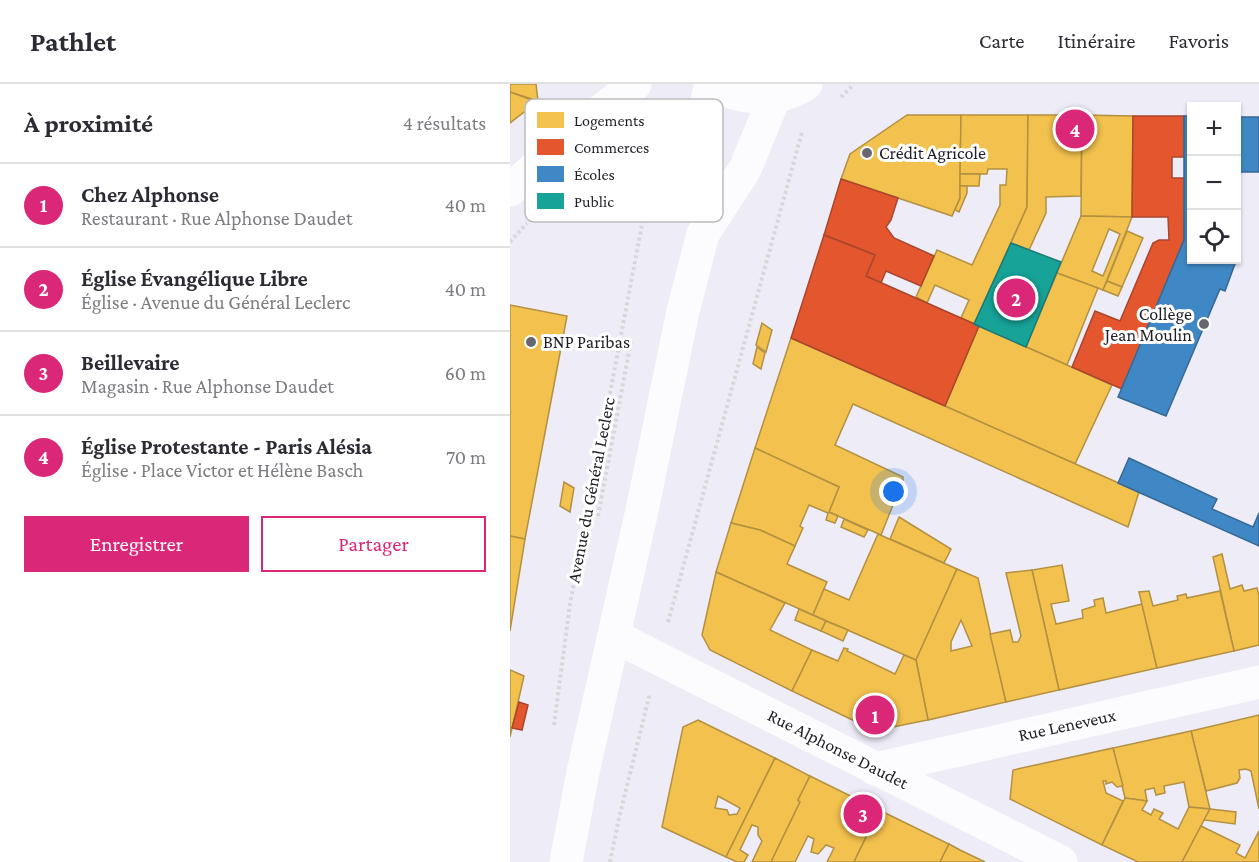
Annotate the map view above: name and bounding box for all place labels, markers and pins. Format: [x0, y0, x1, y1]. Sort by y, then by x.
pin: 4 [1056, 106, 1094, 152]
place label: Crédit Agricole [879, 143, 986, 163]
marker: Crédit Agricole [860, 146, 874, 160]
pin: 2 [996, 276, 1036, 320]
place label: Collège Jean Moulin [1103, 304, 1192, 345]
marker: Collège Jean Moulin [1197, 317, 1211, 331]
place label: BNP Paribas [543, 332, 630, 352]
marker: BNP Paribas [524, 335, 538, 349]
pin: 1 [856, 692, 895, 738]
pin: 3 [844, 792, 882, 836]

